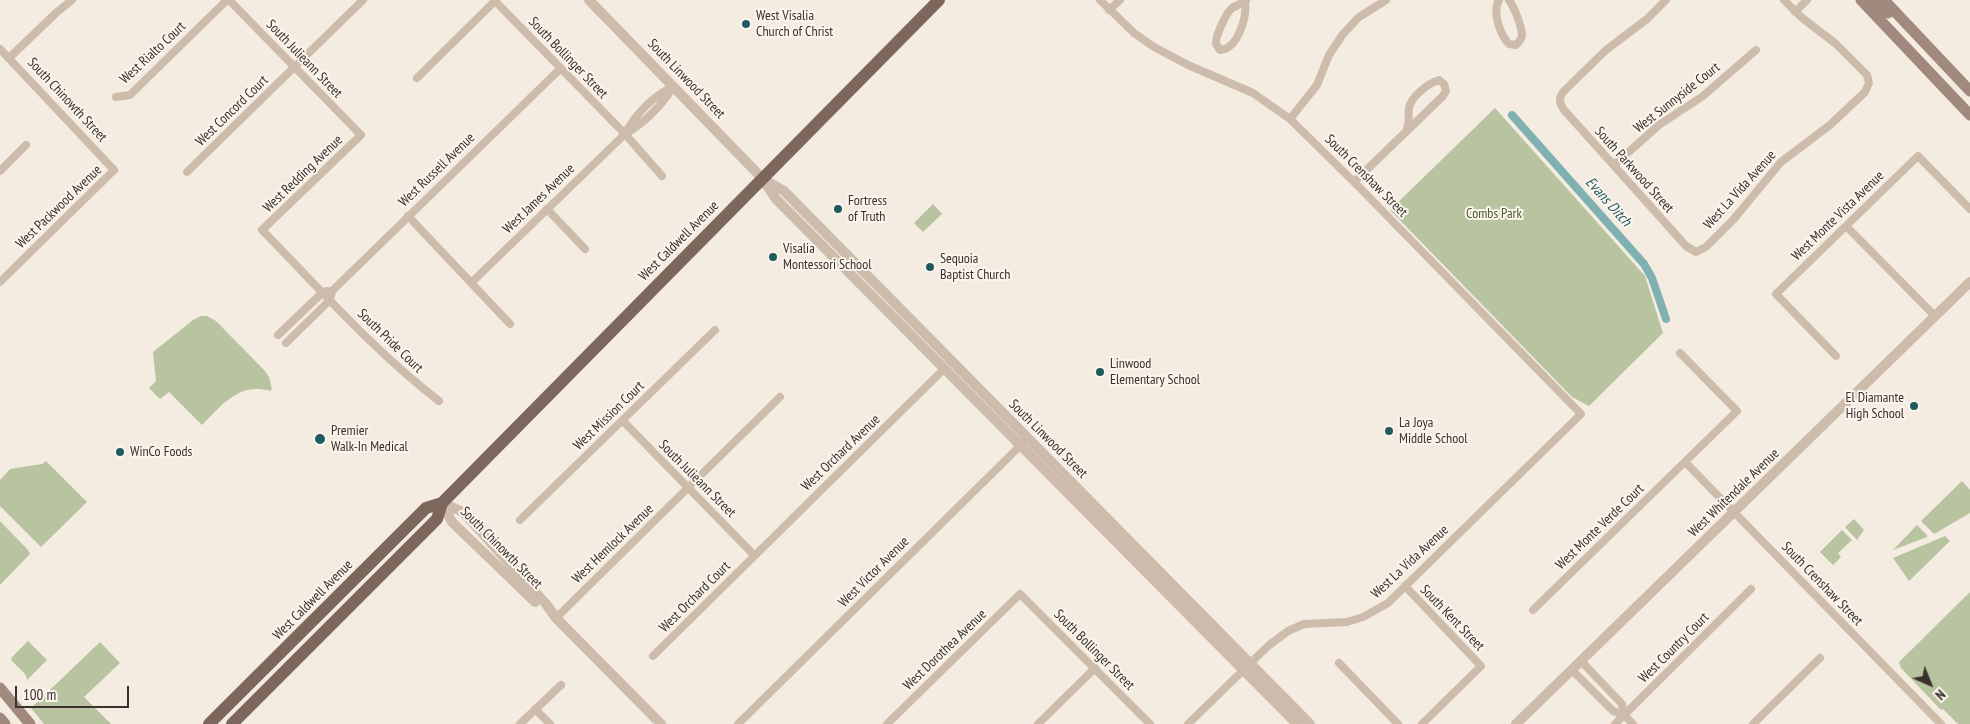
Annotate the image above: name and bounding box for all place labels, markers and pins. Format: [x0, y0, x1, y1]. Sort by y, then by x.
place label: West Visalia Church of Christ [756, 8, 833, 40]
marker: West Visalia Church of Christ [740, 18, 752, 30]
place label: Fortress of Truth [848, 193, 887, 226]
marker: Fortress of Truth [832, 203, 844, 215]
place label: Visalia Montessori School [783, 241, 871, 274]
marker: Visalia Montessori School [767, 251, 779, 263]
place label: Sequoia Baptist Church [940, 251, 1010, 284]
marker: Sequoia Baptist Church [924, 261, 936, 273]
place label: Linwood Elementary School [1110, 356, 1200, 388]
marker: Linwood Elementary School [1094, 366, 1106, 378]
place label: El Diamante High School [1845, 390, 1904, 422]
marker: El Diamante High School [1908, 400, 1920, 412]
place label: La Joya Middle School [1399, 415, 1468, 448]
place label: Premier Walk-In Medical [331, 423, 408, 456]
marker: La Joya Middle School [1383, 425, 1395, 437]
marker: Premier Walk-In Medical [313, 432, 327, 446]
place label: WinCo Foods [130, 444, 192, 460]
marker: WinCo Foods [114, 446, 126, 458]

